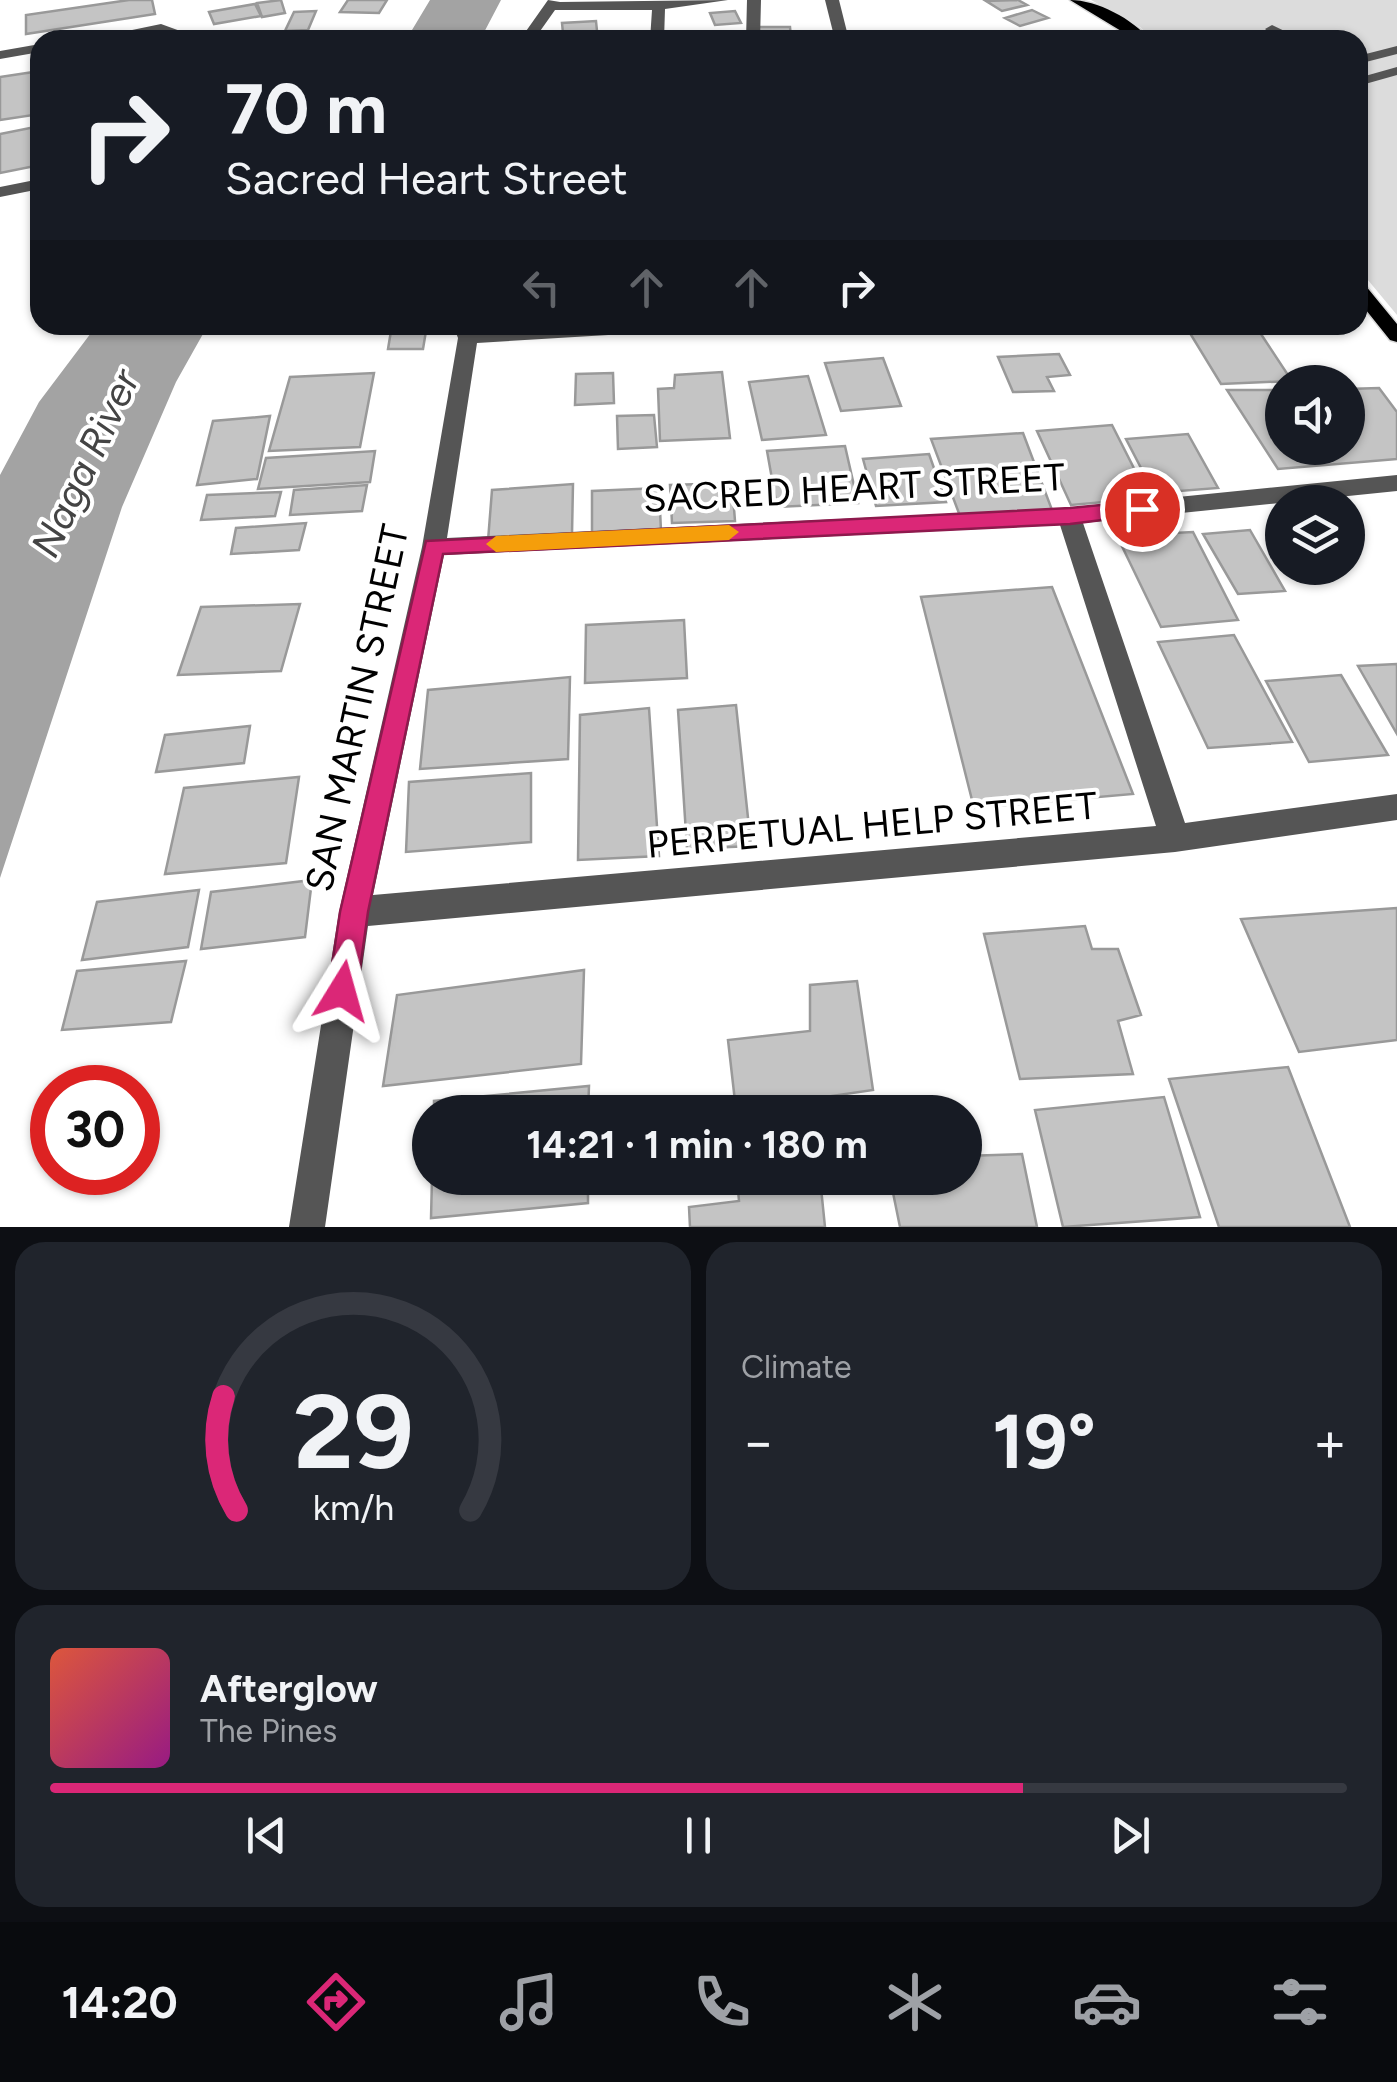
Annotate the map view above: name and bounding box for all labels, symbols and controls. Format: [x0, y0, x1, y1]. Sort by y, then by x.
text: 70 m [225, 66, 387, 151]
icon: right [60, 70, 190, 200]
text: Sacred Heart Street [225, 151, 628, 205]
icon: left [514, 260, 569, 315]
icon: ahead [619, 260, 674, 315]
icon: ahead [724, 260, 779, 315]
icon: right [829, 260, 884, 315]
water label: Naga River [21, 360, 150, 564]
map controls [1265, 365, 1365, 585]
button: sound [1265, 365, 1365, 465]
street label: SACRED HEART STREET [642, 454, 1066, 522]
pin [1100, 467, 1185, 552]
icon: arrive [1115, 482, 1170, 537]
button: layers [1265, 485, 1365, 585]
street label: SAN MARTIN STREET [296, 521, 418, 895]
street label: PERPETUAL HELP STREET [645, 782, 1099, 868]
position arrow [290, 939, 394, 1043]
speed limit sign: 30 [30, 1065, 160, 1195]
text: 14:21 · 1 min · 180 m [526, 1122, 868, 1168]
text: Climate [741, 1348, 852, 1386]
text: 29 [293, 1369, 413, 1494]
text: 19° [992, 1397, 1096, 1487]
text: − [741, 1409, 775, 1475]
text: + [1313, 1409, 1347, 1475]
text: km/h [312, 1486, 394, 1529]
text: Afterglow [200, 1666, 378, 1712]
text: The Pines [200, 1712, 337, 1750]
icon: previous [239, 1808, 294, 1863]
icon: pause [671, 1808, 726, 1863]
icon: next [1103, 1808, 1158, 1863]
icon: directions [301, 1967, 371, 2037]
icon: music [494, 1967, 564, 2037]
icon: phone [687, 1967, 757, 2037]
icon: climate [880, 1967, 950, 2037]
icon: car [1072, 1967, 1142, 2037]
icon: filters [1265, 1967, 1335, 2037]
text: 14:20 [61, 1975, 178, 2029]

